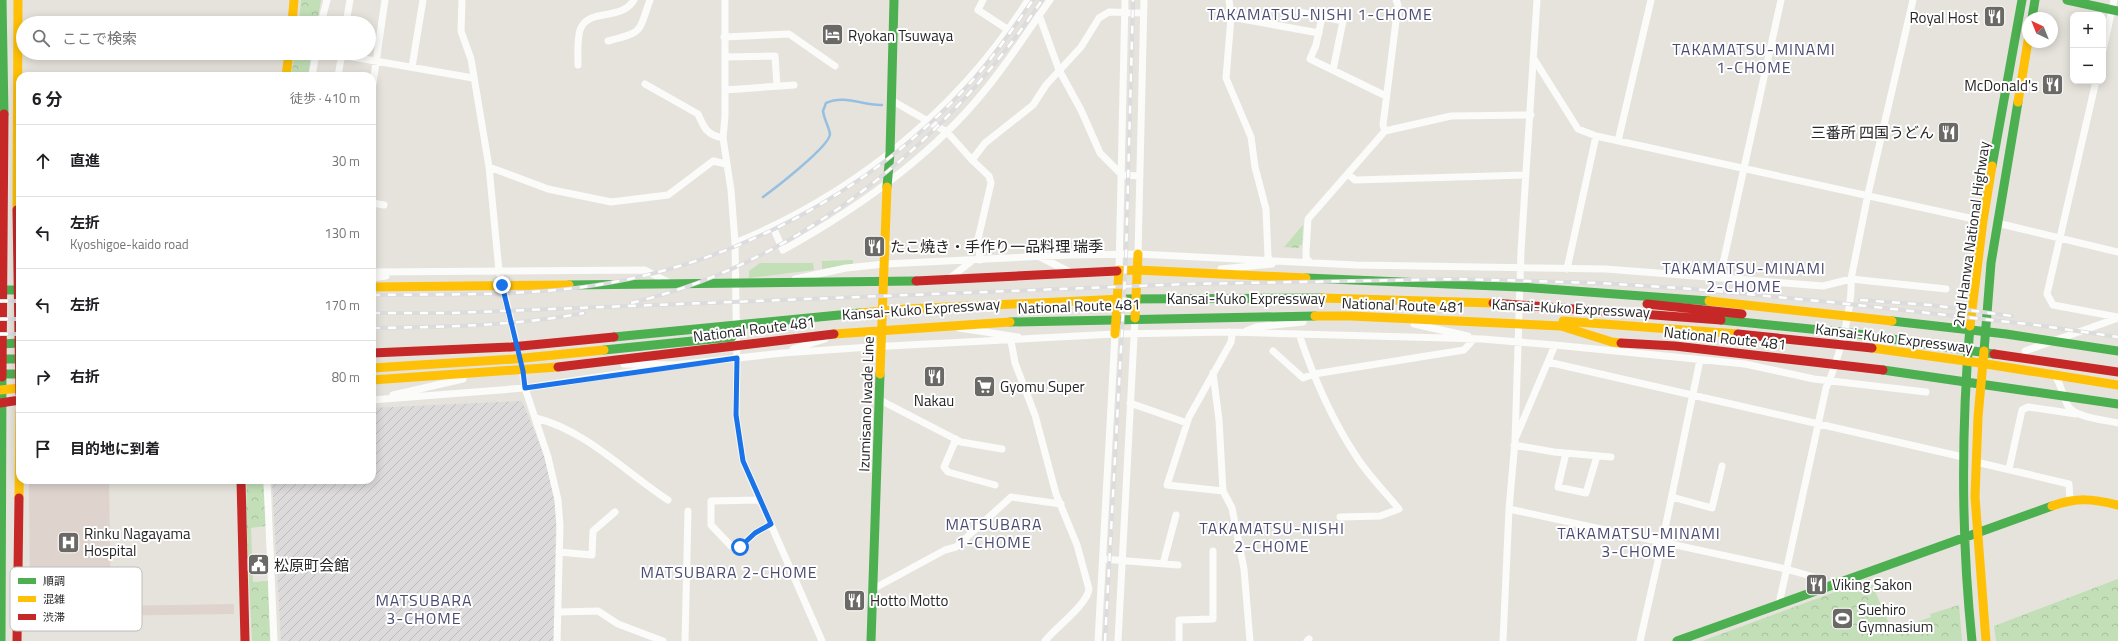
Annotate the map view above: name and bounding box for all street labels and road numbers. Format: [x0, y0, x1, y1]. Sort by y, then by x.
street label: 2nd Hanwa National Highway [1947, 140, 1995, 328]
street label: Kansai-Kuko Expressway [1167, 287, 1325, 310]
street label: National Route 481 [1341, 291, 1465, 319]
street label: Kansai-Kuko Expressway [841, 292, 1001, 326]
street label: National Route 481 [1017, 292, 1141, 320]
street label: Kansai-Kuko Expressway [1491, 292, 1651, 324]
street label: National Route 481 [692, 310, 816, 348]
street label: Kansai-Kuko Expressway [1814, 317, 1974, 359]
street label: National Route 481 [1663, 320, 1787, 356]
street label: Izumisano Iwade Line [852, 336, 880, 472]

